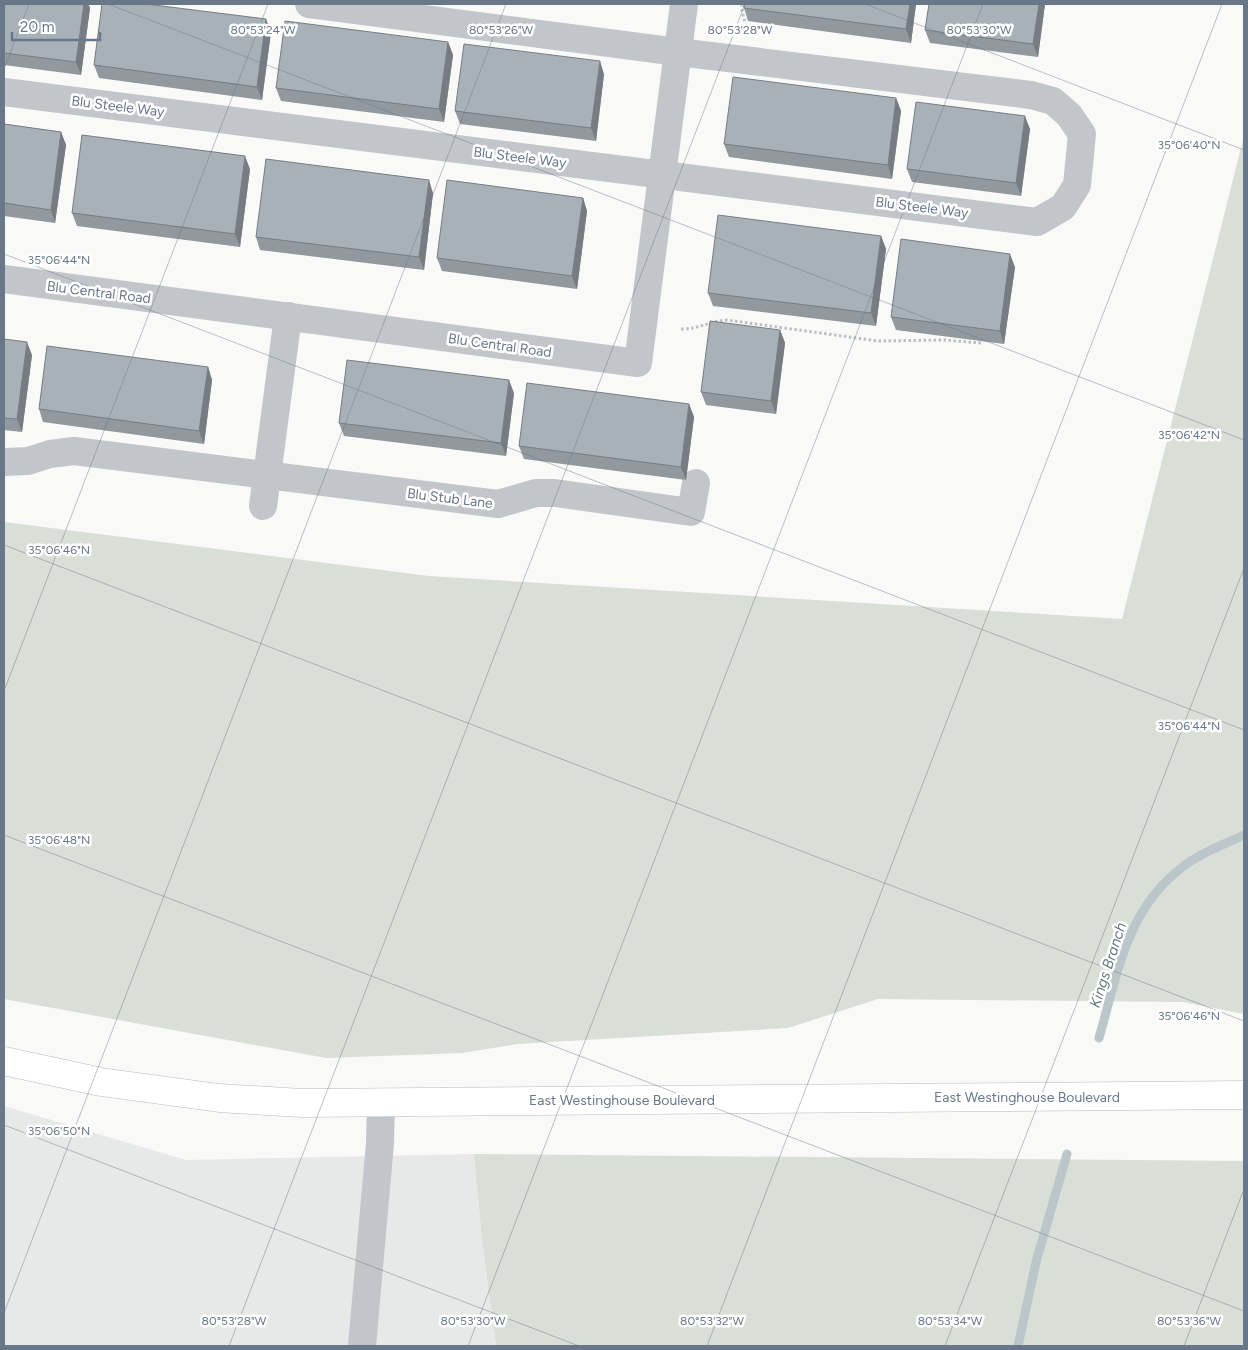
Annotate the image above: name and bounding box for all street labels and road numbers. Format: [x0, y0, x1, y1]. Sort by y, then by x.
street label: Blu Steele Way [71, 92, 166, 121]
street label: Blu Steele Way [473, 143, 568, 172]
street label: Blu Steele Way [875, 193, 970, 222]
street label: Blu Central Road [46, 278, 152, 307]
street label: Blu Central Road [447, 330, 553, 361]
street label: Blu Stub Lane [406, 485, 494, 512]
street label: East Westinghouse Boulevard [934, 1089, 1120, 1106]
street label: East Westinghouse Boulevard [529, 1092, 715, 1109]

